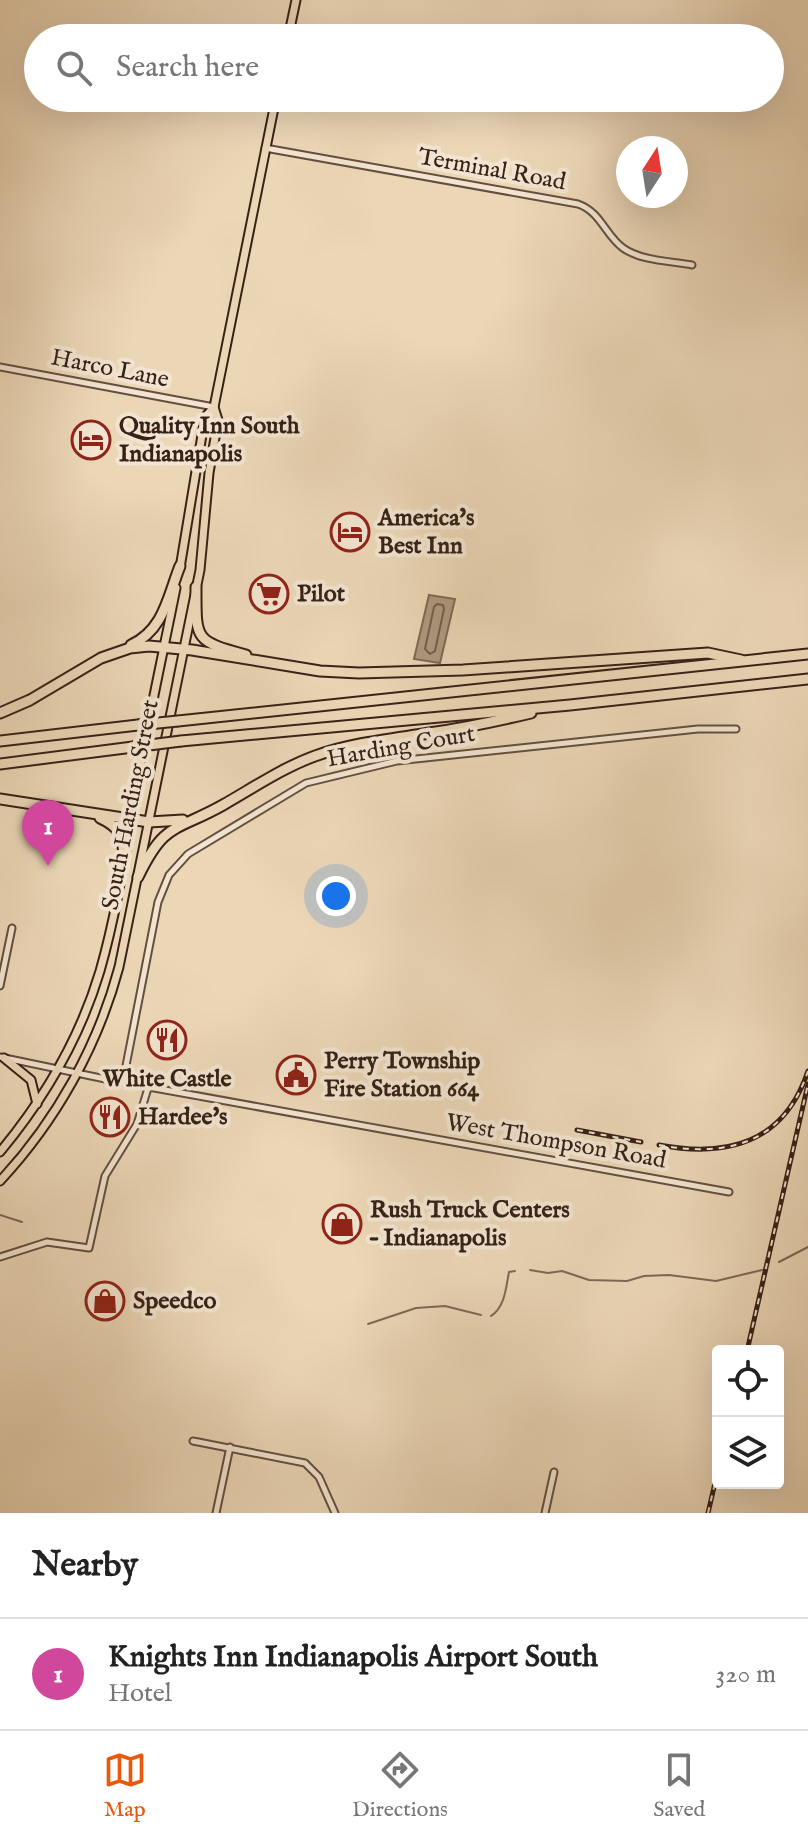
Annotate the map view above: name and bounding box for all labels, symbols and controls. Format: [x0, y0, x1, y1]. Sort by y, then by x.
search box [24, 24, 784, 112]
icon: search [52, 46, 96, 90]
text: Search here [116, 49, 259, 87]
north arrow [616, 136, 688, 208]
street label: Terminal Road [416, 142, 568, 198]
street label: Harco Lane [48, 342, 172, 396]
place label: Quality Inn South Indianapolis [119, 411, 300, 470]
hotel icon: Quality Inn South Indianapolis [70, 419, 112, 461]
place label: America's Best Inn [377, 503, 475, 562]
hotel icon: America's Best Inn [329, 511, 371, 553]
supermarket icon: Pilot [248, 573, 290, 615]
place label: Pilot [297, 579, 346, 610]
street label: South Harding Street [95, 697, 167, 913]
street label: Harding Court [325, 719, 477, 775]
pin: 1 [22, 800, 74, 866]
your location [316, 876, 356, 916]
restaurant icon: White Castle [146, 1019, 188, 1061]
place label: Perry Township Fire Station 664 [324, 1046, 480, 1105]
public building icon: Perry Township Fire Station 664 [275, 1054, 317, 1096]
place label: White Castle [101, 1064, 232, 1095]
restaurant icon: Hardee's [89, 1096, 131, 1138]
place label: Hardee's [138, 1102, 228, 1133]
street label: West Thompson Road [444, 1107, 669, 1177]
place label: Rush Truck Centers – Indianapolis [369, 1195, 570, 1254]
shop icon: Rush Truck Centers – Indianapolis [321, 1203, 363, 1245]
shop icon: Speedco [84, 1280, 126, 1322]
place label: Speedco [133, 1286, 216, 1317]
map controls [712, 1345, 784, 1489]
button: locate [712, 1345, 784, 1417]
button: layers [712, 1417, 784, 1489]
text: Nearby [32, 1544, 138, 1587]
text: Knights Inn Indianapolis Airport South [108, 1639, 598, 1677]
text: 1 [53, 1658, 63, 1691]
text: 320 m [716, 1658, 776, 1691]
text: Hotel [108, 1677, 172, 1710]
tab: Map [103, 1748, 147, 1824]
tab: Directions [352, 1748, 448, 1824]
tab: Saved [653, 1748, 705, 1824]

